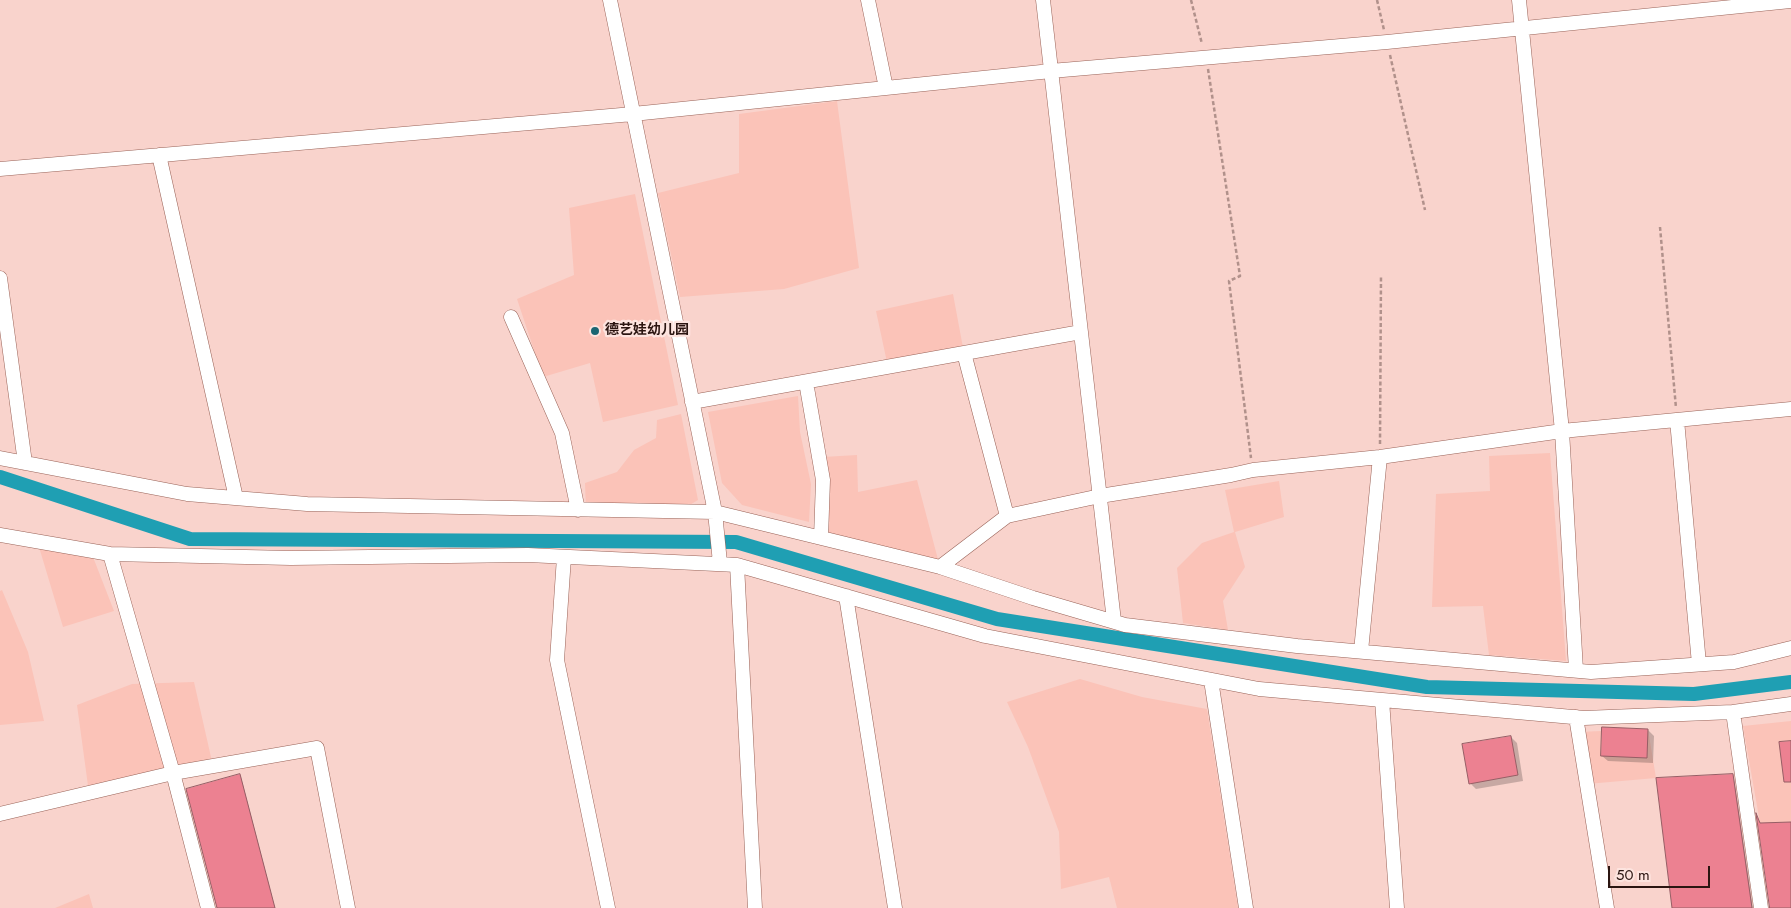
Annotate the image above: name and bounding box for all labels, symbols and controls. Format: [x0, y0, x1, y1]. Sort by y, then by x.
place label: 德艺娃幼儿园 [605, 323, 689, 339]
marker: 德艺娃幼儿园 [589, 325, 601, 337]
scale bar [1611, 856, 1714, 888]
text: 50 m [1616, 864, 1650, 886]

